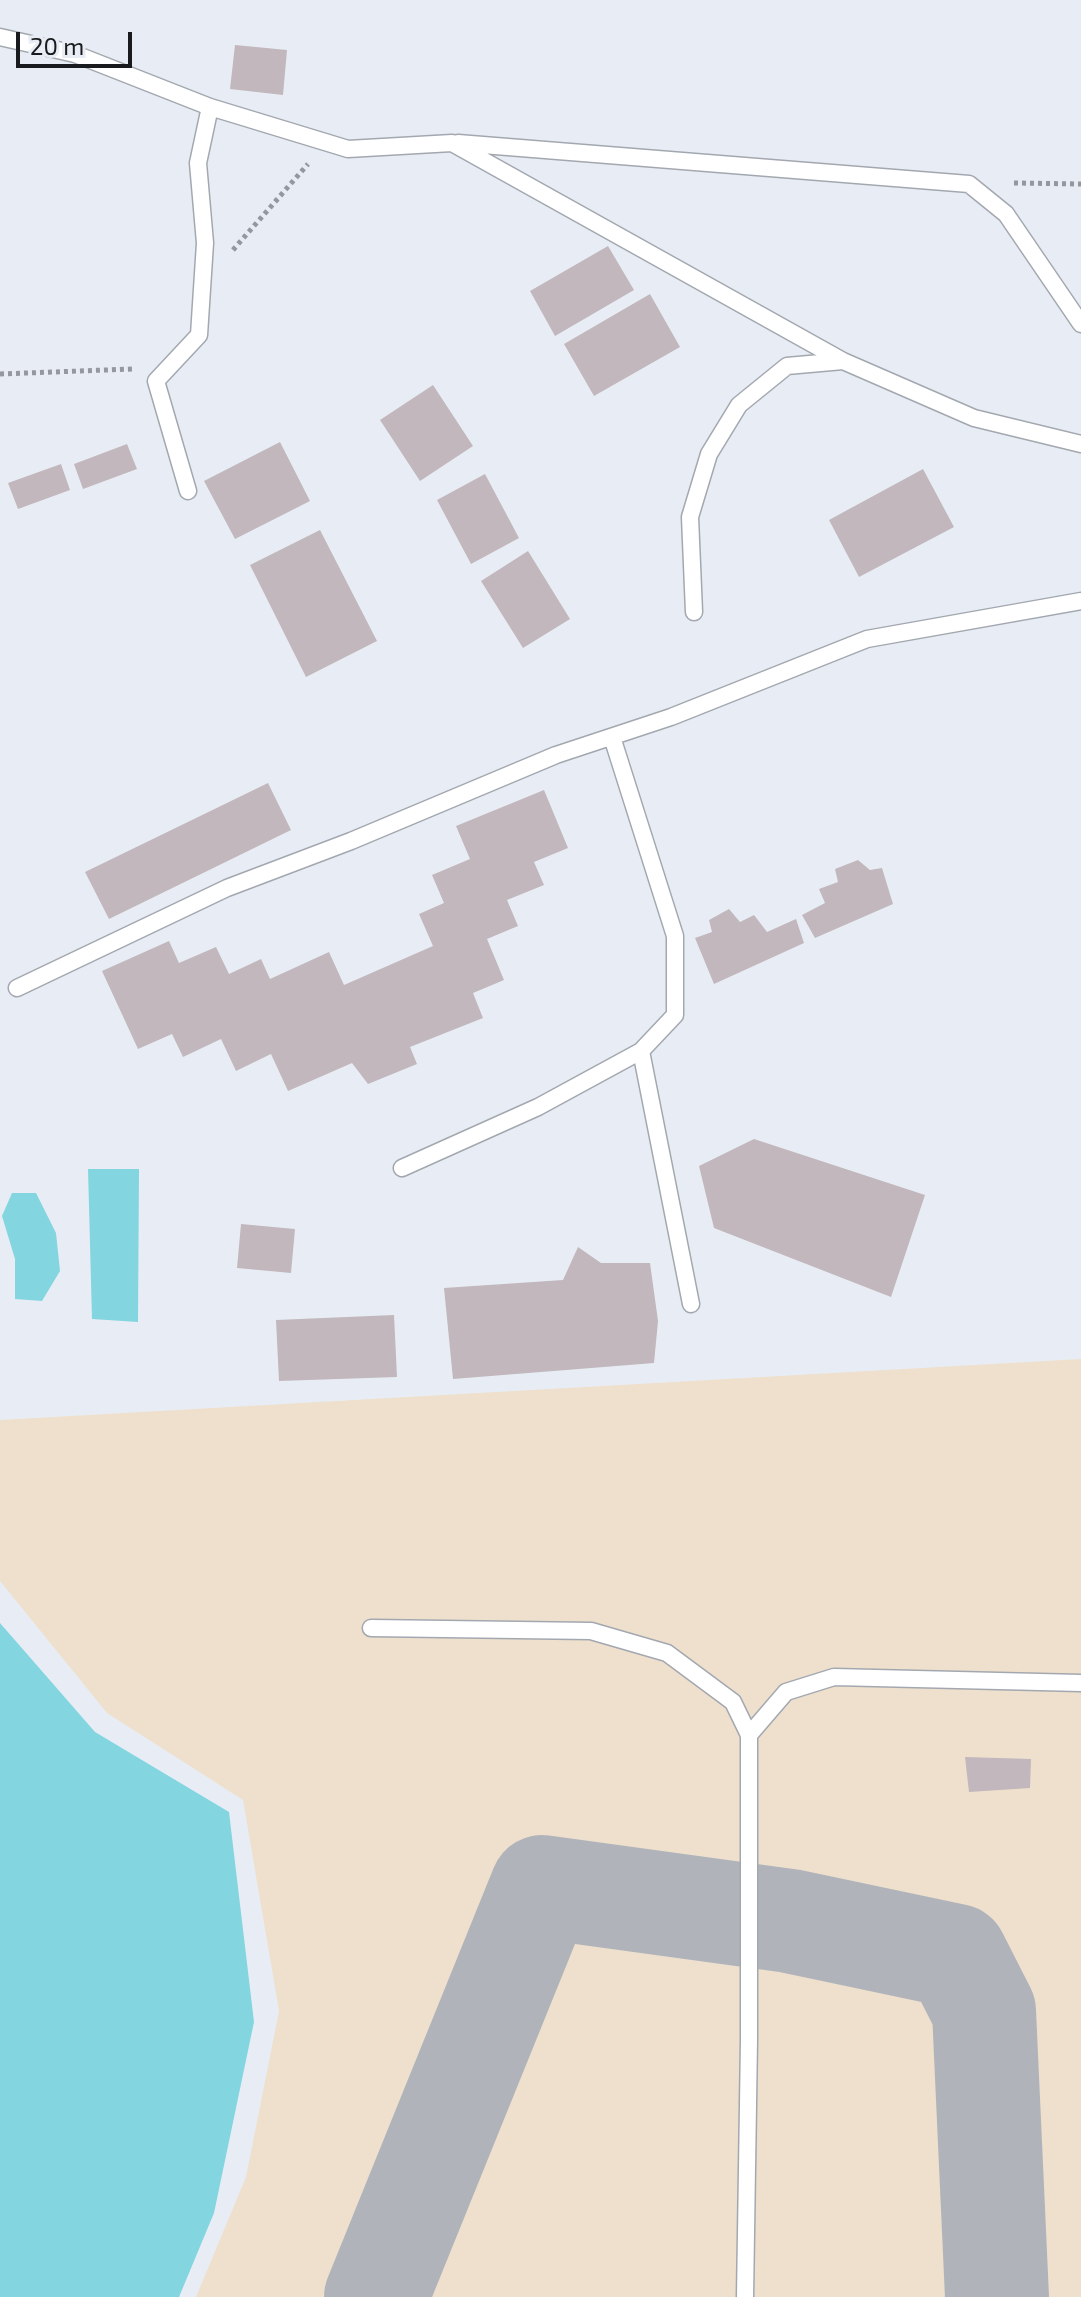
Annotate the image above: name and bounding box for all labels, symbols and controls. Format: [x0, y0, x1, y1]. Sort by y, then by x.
scale bar [20, 16, 136, 66]
text: 20 m [30, 31, 84, 60]

